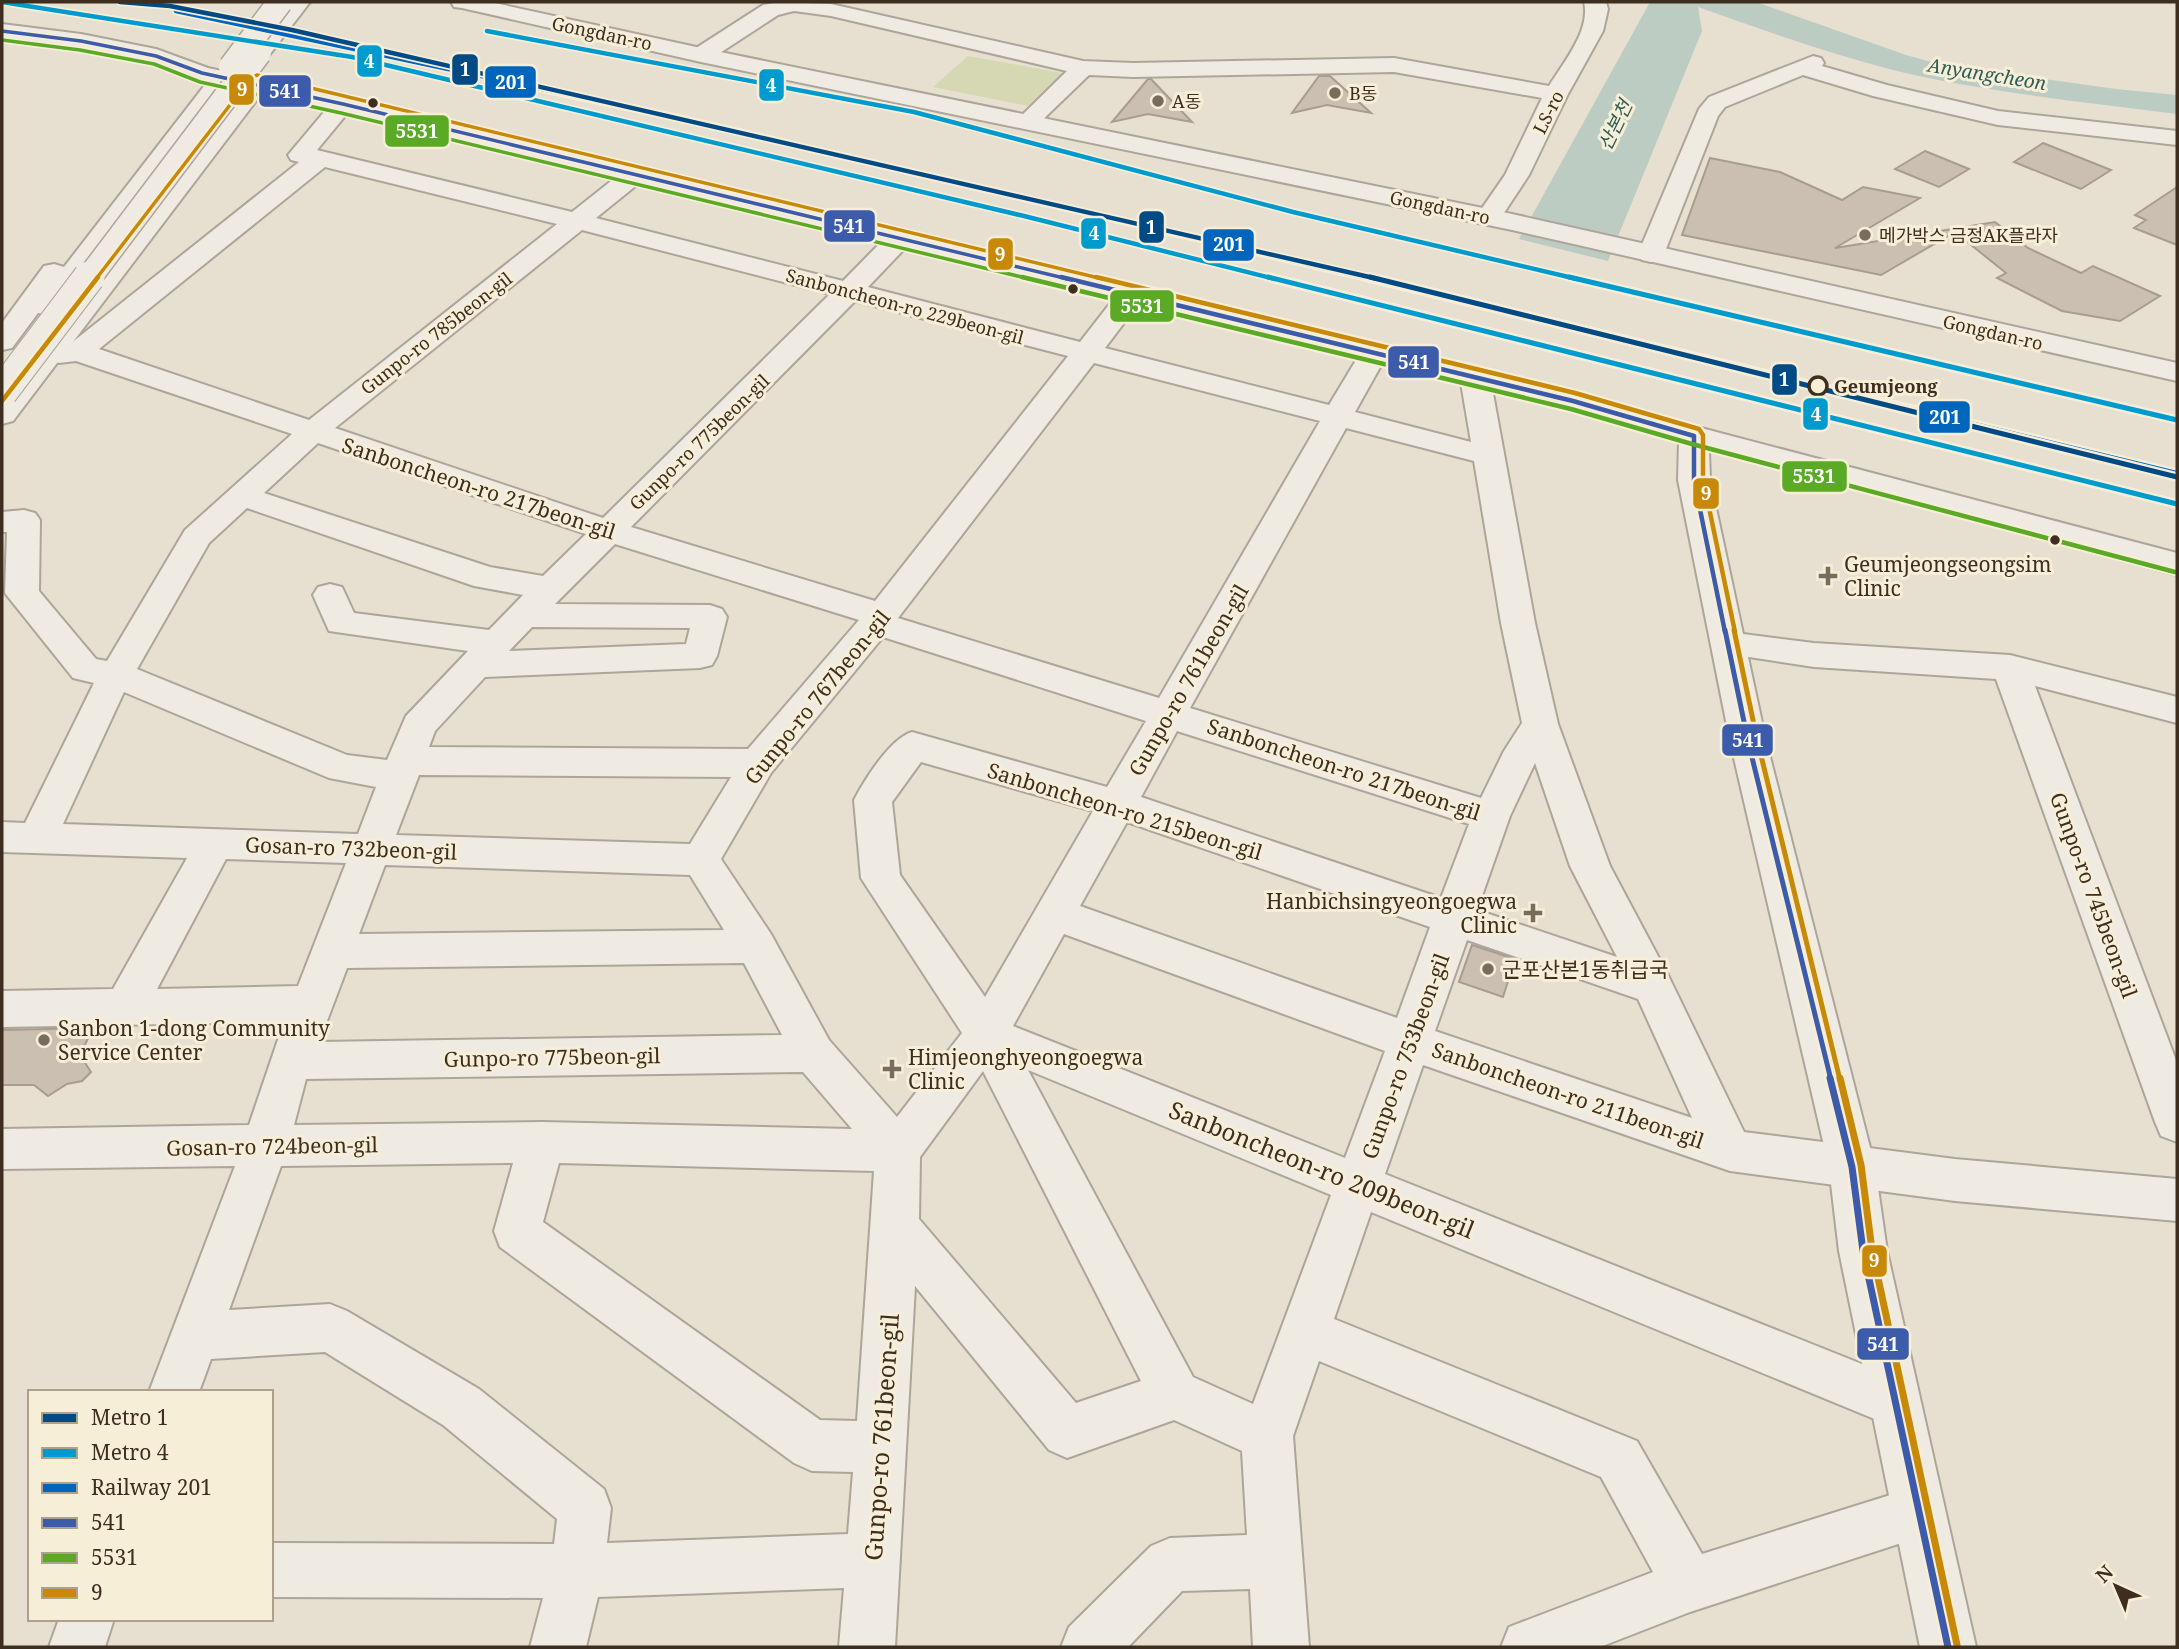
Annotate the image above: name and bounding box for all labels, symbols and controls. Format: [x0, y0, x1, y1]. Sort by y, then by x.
street label: Gongdan-ro [550, 11, 654, 55]
line badge: 4 [356, 44, 383, 78]
text: 4 [364, 48, 375, 74]
water label: Anyangcheon [1924, 51, 2049, 96]
line badge: 1 [451, 53, 479, 86]
text: 1 [460, 56, 470, 82]
line badge: 201 [484, 65, 537, 99]
line badge: 4 [758, 68, 785, 102]
text: 201 [495, 69, 527, 95]
text: 4 [766, 72, 777, 98]
line badge: 9 [228, 73, 255, 106]
line badge: 541 [258, 74, 312, 108]
text: 9 [237, 76, 247, 102]
text: 541 [269, 78, 301, 104]
place label: B동 [1349, 81, 1377, 105]
marker: B동 [1327, 85, 1343, 101]
street label: LS-ro [1527, 86, 1569, 138]
place label: A동 [1172, 89, 1201, 113]
marker: A동 [1150, 93, 1166, 109]
water label: 산본천 [1592, 94, 1639, 154]
unlabelled marker [366, 96, 380, 110]
line badge: 5531 [384, 114, 450, 148]
text: 5531 [396, 118, 438, 144]
street label: Gongdan-ro [1388, 185, 1492, 229]
line badge: 541 [823, 209, 876, 243]
line badge: 1 [1138, 210, 1165, 244]
text: 541 [833, 213, 865, 239]
text: 1 [1146, 214, 1156, 240]
line badge: 4 [1080, 217, 1107, 250]
text: 4 [1089, 220, 1100, 246]
place label: 메가박스 금정AK플라자 [1879, 223, 2058, 247]
marker: 메가박스 금정AK플라자 [1857, 227, 1873, 243]
line badge: 201 [1202, 228, 1255, 262]
text: 201 [1213, 231, 1245, 257]
line badge: 9 [987, 237, 1014, 271]
text: 9 [995, 241, 1005, 267]
street label: Sanboncheon-ro 229beon-gil [784, 263, 1027, 349]
street label: Gunpo-ro 785beon-gil [355, 266, 517, 400]
unlabelled marker [1066, 282, 1080, 296]
line badge: 5531 [1109, 289, 1175, 323]
text: 5531 [1121, 293, 1163, 319]
street label: Gongdan-ro [1941, 309, 2045, 355]
line badge: 541 [1387, 345, 1440, 379]
text: 541 [1398, 349, 1430, 375]
line badge: 1 [1771, 363, 1798, 396]
text: 1 [1779, 366, 1789, 392]
street label: Gunpo-ro 775beon-gil [624, 369, 775, 515]
place label: Geumjeong [1834, 374, 1938, 398]
marker: Geumjeong [1808, 376, 1828, 396]
line badge: 4 [1802, 397, 1829, 431]
line badge: 201 [1918, 400, 1971, 434]
text: 4 [1811, 401, 1822, 427]
text: 201 [1929, 404, 1961, 430]
street label: Sanboncheon-ro 217beon-gil [339, 431, 620, 546]
line badge: 5531 [1781, 460, 1848, 493]
text: 5531 [1793, 463, 1835, 489]
line badge: 9 [1692, 477, 1720, 510]
text: 9 [1701, 480, 1711, 506]
unlabelled marker [2048, 533, 2062, 547]
place label: Geumjeongseongsim Clinic [1844, 550, 2052, 602]
marker: Geumjeongseongsim Clinic [1818, 566, 1838, 586]
street label: Gunpo-ro 761beon-gil [1122, 579, 1255, 781]
street label: Gunpo-ro 767beon-gil [738, 604, 896, 790]
street label: Sanboncheon-ro 217beon-gil [1204, 712, 1485, 827]
line badge: 541 [1721, 723, 1774, 757]
text: 541 [1732, 727, 1764, 753]
street label: Sanboncheon-ro 215beon-gil [984, 756, 1266, 866]
street label: Gunpo-ro 745beon-gil [2044, 788, 2144, 1002]
street label: Gosan-ro 732beon-gil [245, 830, 458, 866]
place label: Hanbichsingyeongoegwa Clinic [1266, 887, 1517, 939]
marker: Hanbichsingyeongoegwa Clinic [1523, 903, 1543, 923]
street label: Gunpo-ro 753beon-gil [1355, 949, 1455, 1163]
place label: 군포산본1동취급국 [1502, 955, 1668, 983]
marker: 군포산본1동취급국 [1480, 961, 1496, 977]
place label: Sanbon 1-dong Community Service Center [58, 1014, 330, 1066]
marker: Sanbon 1-dong Community Service Center [36, 1032, 52, 1048]
street label: Sanboncheon-ro 211beon-gil [1428, 1035, 1708, 1155]
street label: Gunpo-ro 775beon-gil [443, 1041, 661, 1073]
place label: Himjeonghyeongoegwa Clinic [908, 1043, 1143, 1095]
marker: Himjeonghyeongoegwa Clinic [882, 1059, 902, 1079]
street label: Sanboncheon-ro 209beon-gil [1164, 1092, 1480, 1246]
street label: Gosan-ro 724beon-gil [166, 1130, 379, 1162]
line badge: 9 [1861, 1244, 1888, 1278]
text: 9 [1869, 1247, 1879, 1273]
street label: Gunpo-ro 761beon-gil [856, 1312, 906, 1562]
line badge: 541 [1856, 1327, 1910, 1361]
text: 541 [1867, 1331, 1899, 1357]
legend [28, 1390, 273, 1621]
text: Metro 1 [91, 1403, 169, 1431]
text: Metro 4 [91, 1438, 169, 1466]
text: Railway 201 [91, 1473, 212, 1501]
text: 541 [91, 1508, 126, 1536]
text: 5531 [91, 1543, 138, 1571]
north arrow [2081, 1551, 2151, 1621]
text: N [2090, 1559, 2119, 1588]
text: 9 [91, 1578, 103, 1606]

